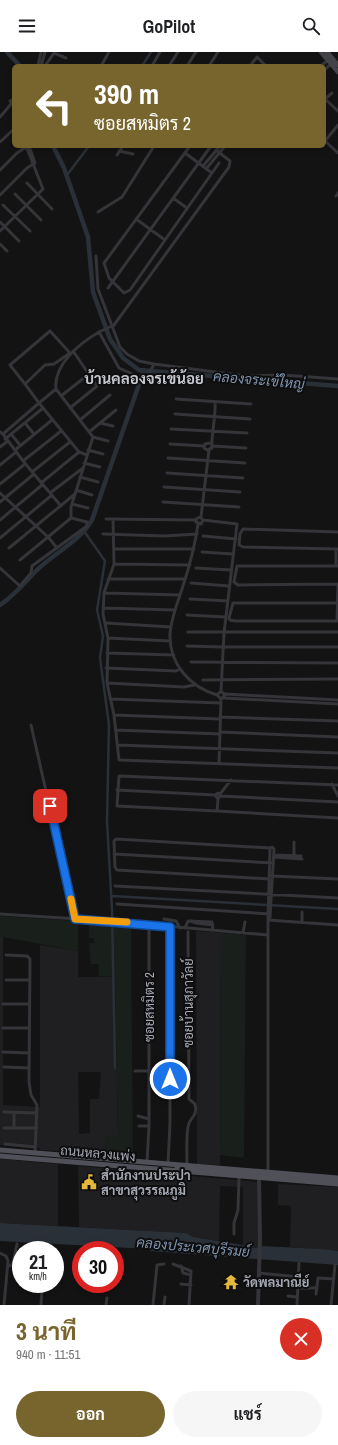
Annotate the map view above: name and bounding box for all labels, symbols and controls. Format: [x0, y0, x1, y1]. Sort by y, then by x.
text: GoPilot [143, 14, 195, 39]
icon: menu [16, 15, 38, 37]
icon: search [300, 15, 322, 37]
text: 390 m [94, 75, 159, 113]
icon: left [28, 80, 80, 132]
text: ซอยสหมิตร 2 [94, 111, 191, 136]
water label: คลองจระเข้ใหญ่ [212, 367, 307, 393]
district label: บ้านคลองจรเข้น้อย [84, 368, 204, 389]
pin [33, 789, 67, 823]
icon: arrive [39, 795, 61, 817]
street label: ซอยบ้านสุภาวัลย์ [179, 958, 198, 1048]
street label: ซอยสหมิตร 2 [141, 972, 158, 1042]
position arrow [149, 1058, 191, 1100]
street label: ถนนหลวงแพ่ง [60, 1142, 136, 1165]
place label: สำนักงานประปา สาขาสุวรรณภูมิ [101, 1167, 191, 1201]
public building icon: สำนักงานประปา สาขาสุวรรณภูมิ [80, 1173, 98, 1191]
water label: คลองประเวศบุรีรมย์ [136, 1233, 252, 1262]
speed limit sign: 30 [72, 1241, 124, 1293]
text: 21 [29, 1248, 47, 1275]
text: km/h [29, 1270, 47, 1283]
temple icon: วัดพลมาณีย์ [222, 1273, 240, 1291]
place label: วัดพลมาณีย์ [243, 1273, 310, 1291]
text: 3 นาที [16, 1315, 77, 1347]
button: close [280, 1318, 322, 1360]
text: 940 m · 11:51 [16, 1346, 80, 1363]
button: ออก [16, 1391, 165, 1437]
button: แชร์ [173, 1391, 322, 1437]

